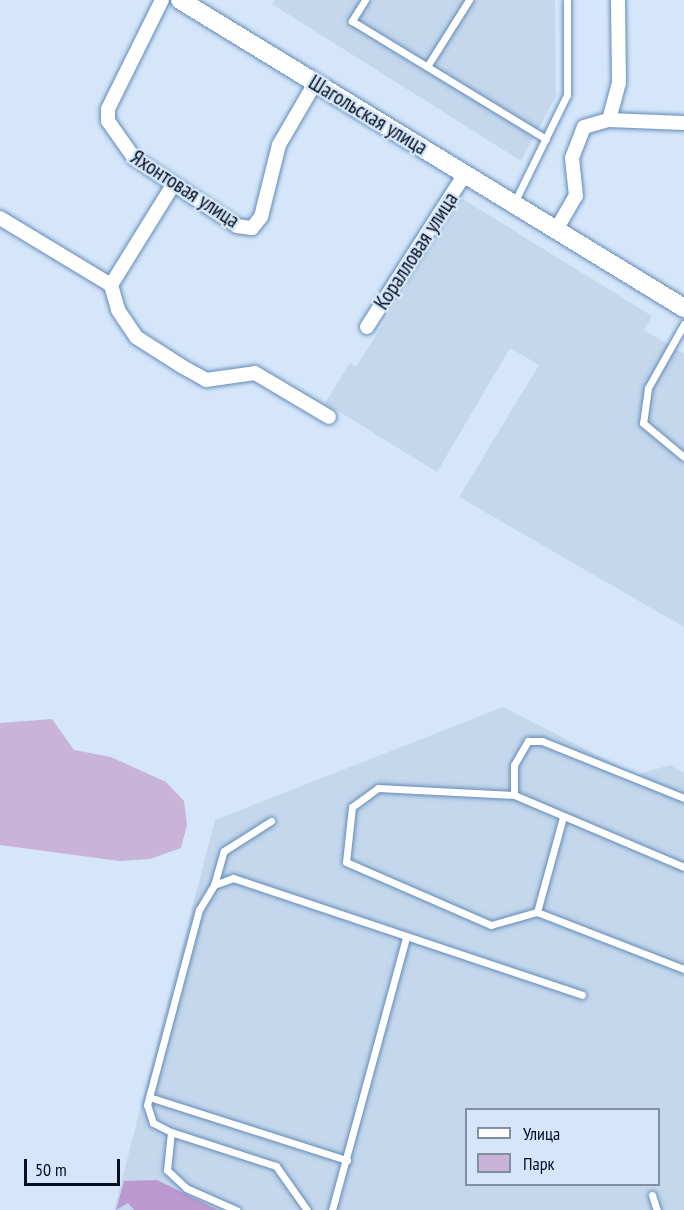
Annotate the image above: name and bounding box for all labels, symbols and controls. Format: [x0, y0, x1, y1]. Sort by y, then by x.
street label: Шагольская улица [304, 70, 432, 160]
street label: Яхонтовая улица [126, 145, 244, 233]
street label: Коралловая улица [369, 188, 463, 314]
legend [465, 1108, 660, 1186]
text: Улица [523, 1122, 560, 1145]
scale bar [27, 1147, 123, 1185]
text: Парк [523, 1152, 554, 1175]
text: 50 m [35, 1158, 67, 1181]

